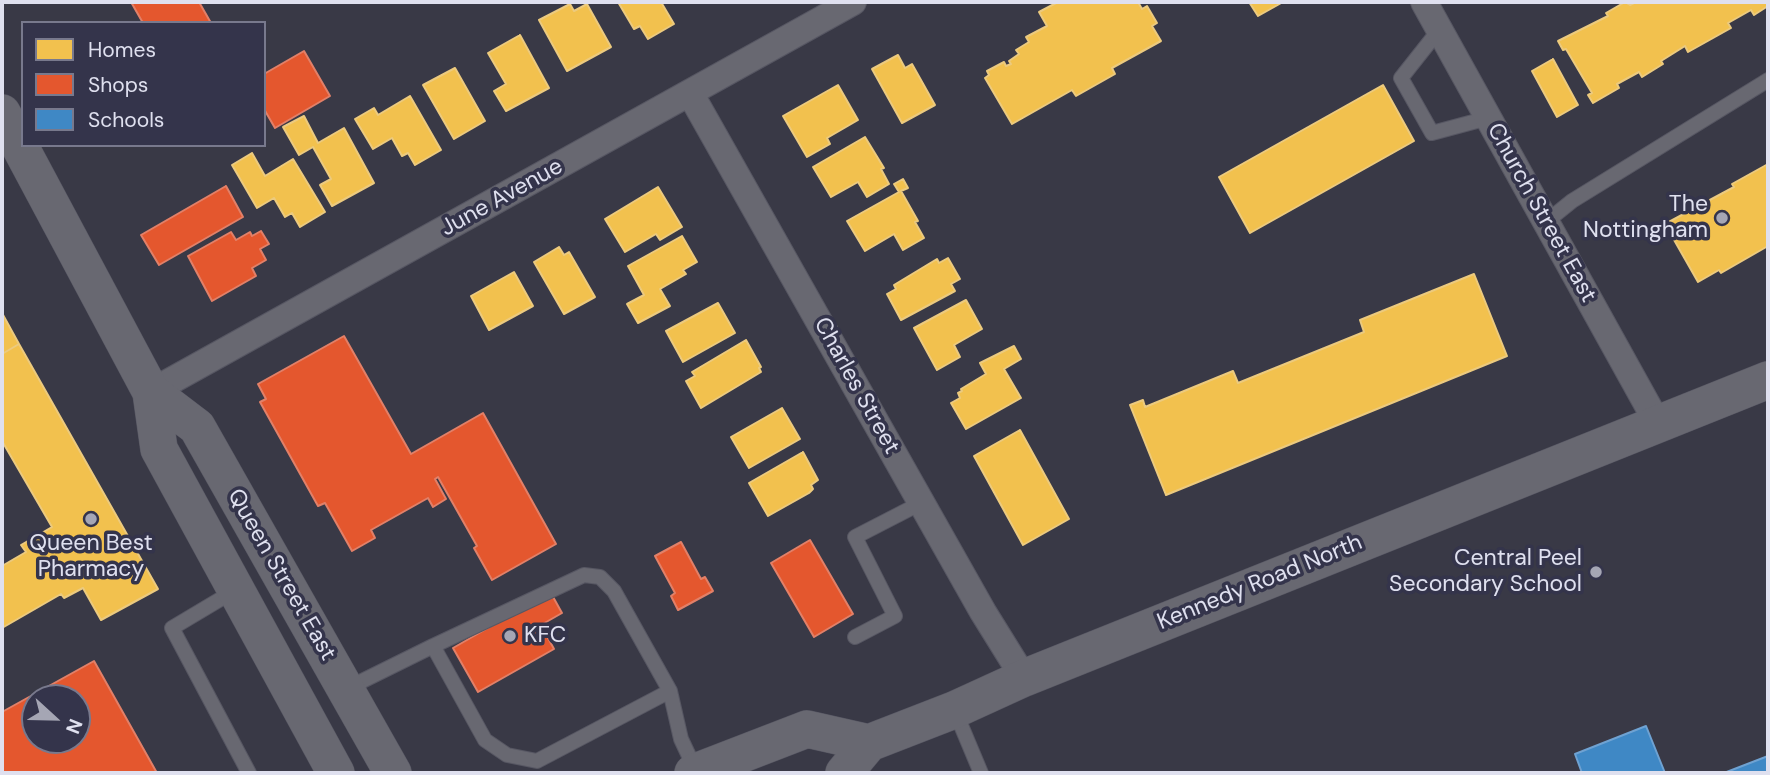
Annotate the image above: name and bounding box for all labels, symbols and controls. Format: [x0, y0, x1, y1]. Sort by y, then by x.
legend [21, 21, 266, 147]
text: Homes [88, 36, 156, 64]
text: Shops [88, 71, 148, 99]
text: Schools [88, 106, 164, 134]
street label: Church Street East [1480, 119, 1602, 307]
street label: June Avenue [436, 153, 568, 243]
place label: The Nottingham [1583, 191, 1708, 245]
marker: The Nottingham [1714, 210, 1730, 226]
street label: Charles Street [807, 313, 905, 459]
street label: Queen Street East [221, 484, 341, 666]
marker: Queen Best Pharmacy [83, 511, 99, 527]
street label: Kennedy Road North [1154, 529, 1366, 637]
place label: Queen Best Pharmacy [29, 530, 153, 584]
place label: Central Peel Secondary School [1389, 545, 1582, 599]
marker: Central Peel Secondary School [1588, 564, 1604, 580]
place label: KFC [524, 622, 566, 650]
marker: KFC [502, 628, 518, 644]
north arrow [21, 684, 91, 754]
text: N [60, 715, 88, 737]

